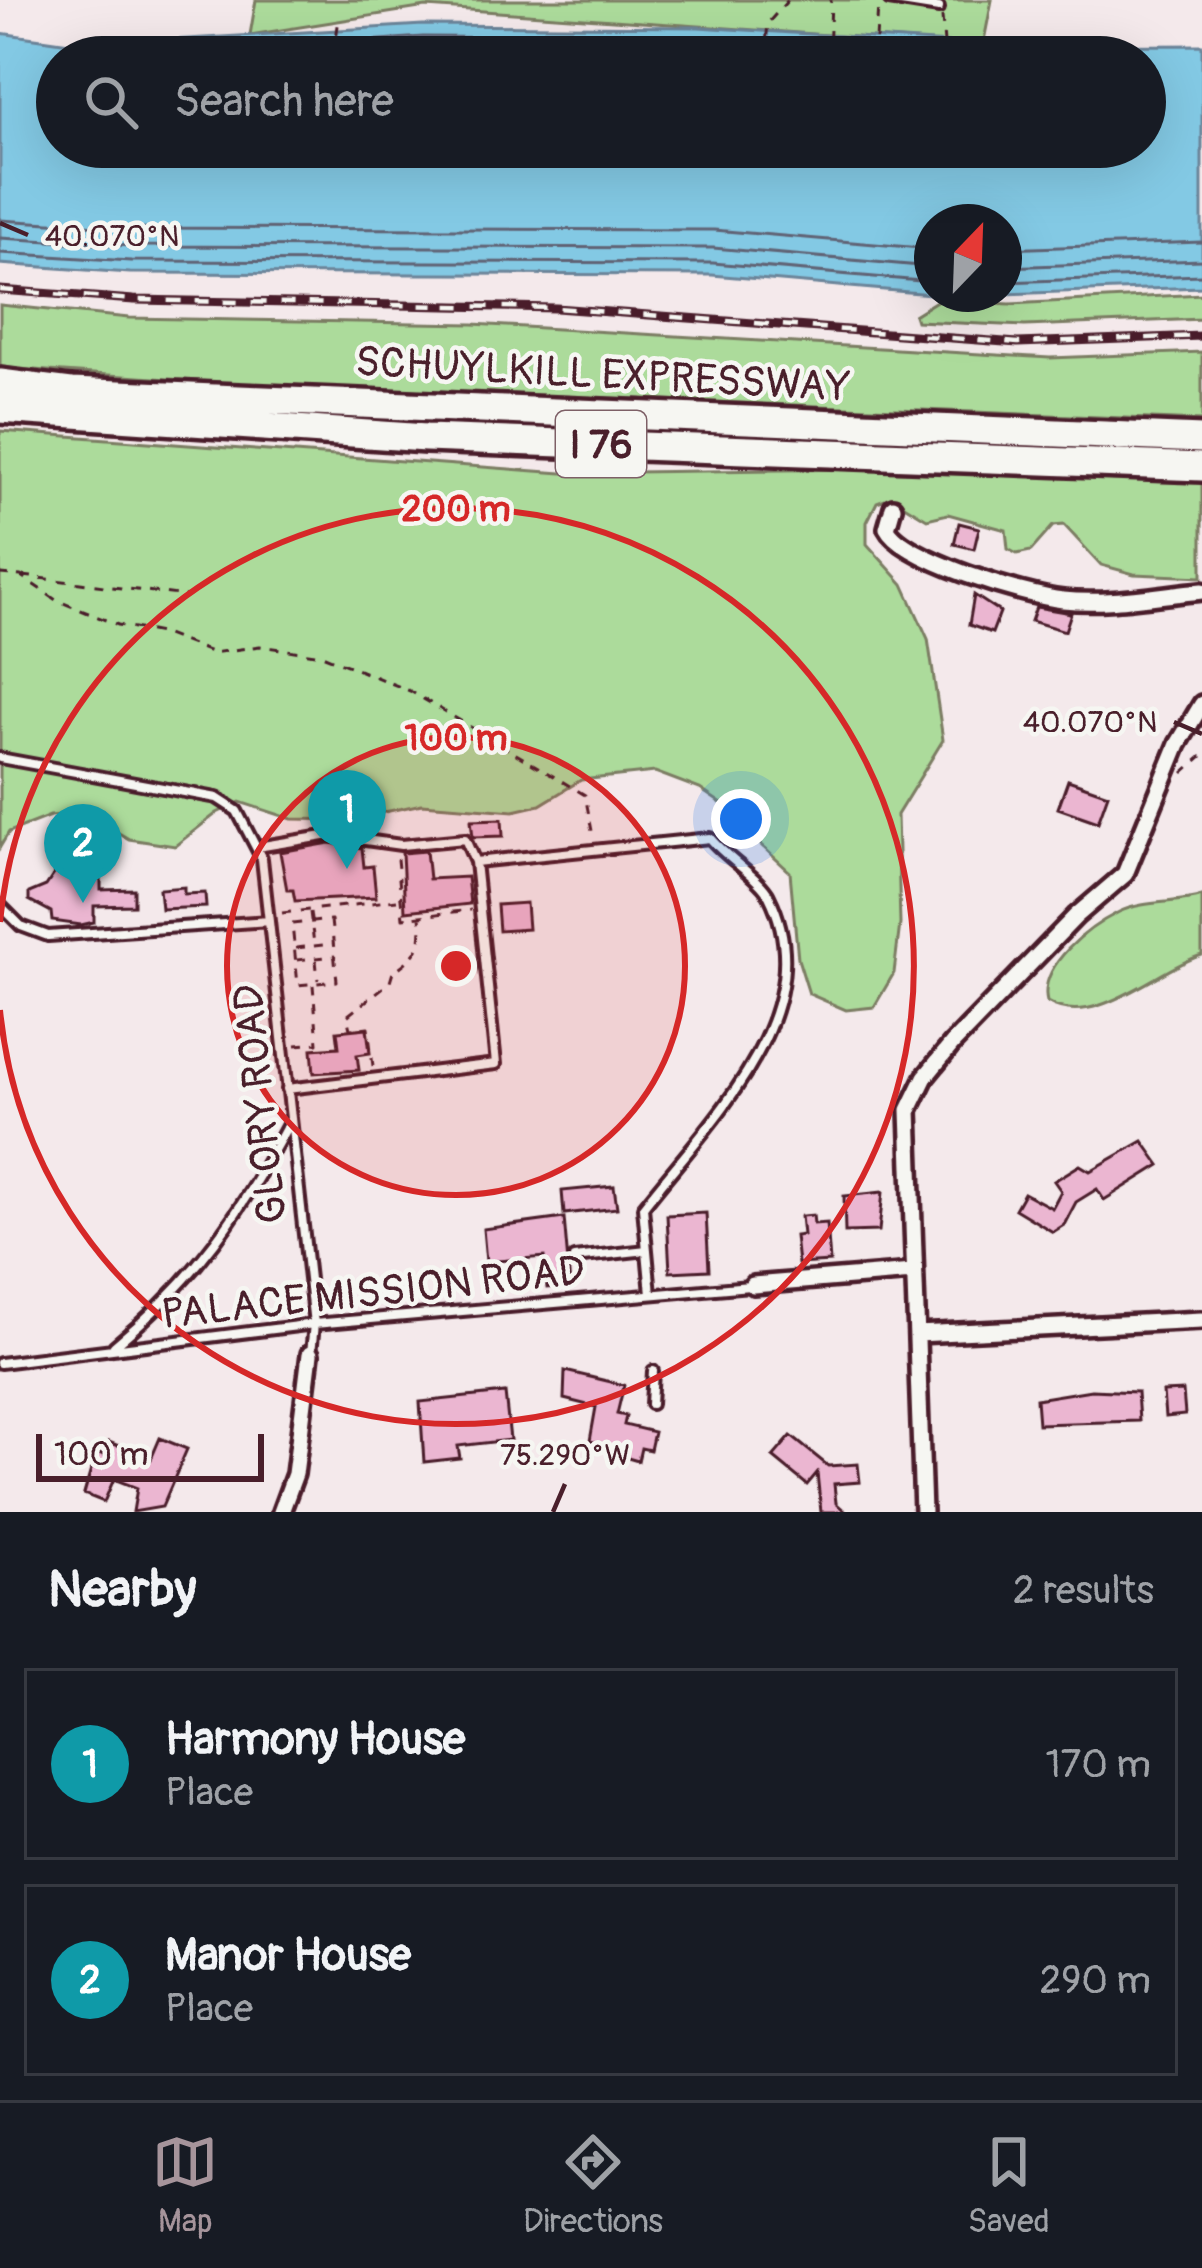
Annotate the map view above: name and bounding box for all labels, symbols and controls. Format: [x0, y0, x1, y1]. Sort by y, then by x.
search box [36, 36, 1166, 168]
icon: search [78, 69, 144, 135]
text: Search here [174, 74, 394, 130]
north arrow [914, 204, 1022, 312]
text: 40.070°N [45, 218, 179, 255]
street label: SCHUYLKILL EXPRESSWAY [354, 336, 852, 414]
road number: I 76 [556, 411, 646, 477]
text: 200 m [401, 487, 511, 532]
text: 40.070°N [1023, 704, 1157, 741]
text: 100 m [404, 716, 508, 761]
pin: 1 [308, 770, 386, 869]
your location [711, 789, 771, 849]
pin: 2 [44, 804, 122, 903]
centre of rings [435, 945, 477, 987]
street label: GLORY ROAD [223, 981, 299, 1226]
street label: PALACE MISSION ROAD [159, 1245, 587, 1341]
scale bar [36, 1428, 264, 1481]
text: 100 m [54, 1434, 148, 1475]
text: 75.290°W [500, 1437, 630, 1474]
text: Nearby [48, 1558, 196, 1622]
text: 2 results [1013, 1566, 1154, 1615]
text: Harmony House [165, 1712, 465, 1768]
text: 1 [82, 1740, 98, 1789]
text: 170 m [1045, 1740, 1151, 1789]
text: Place [165, 1768, 253, 1817]
text: Manor House [165, 1928, 411, 1984]
text: 2 [79, 1956, 101, 2005]
text: 290 m [1039, 1956, 1151, 2005]
text: Place [165, 1984, 253, 2033]
tab: Map [152, 2129, 218, 2242]
tab: Directions [523, 2129, 663, 2242]
tab: Saved [968, 2129, 1050, 2242]

